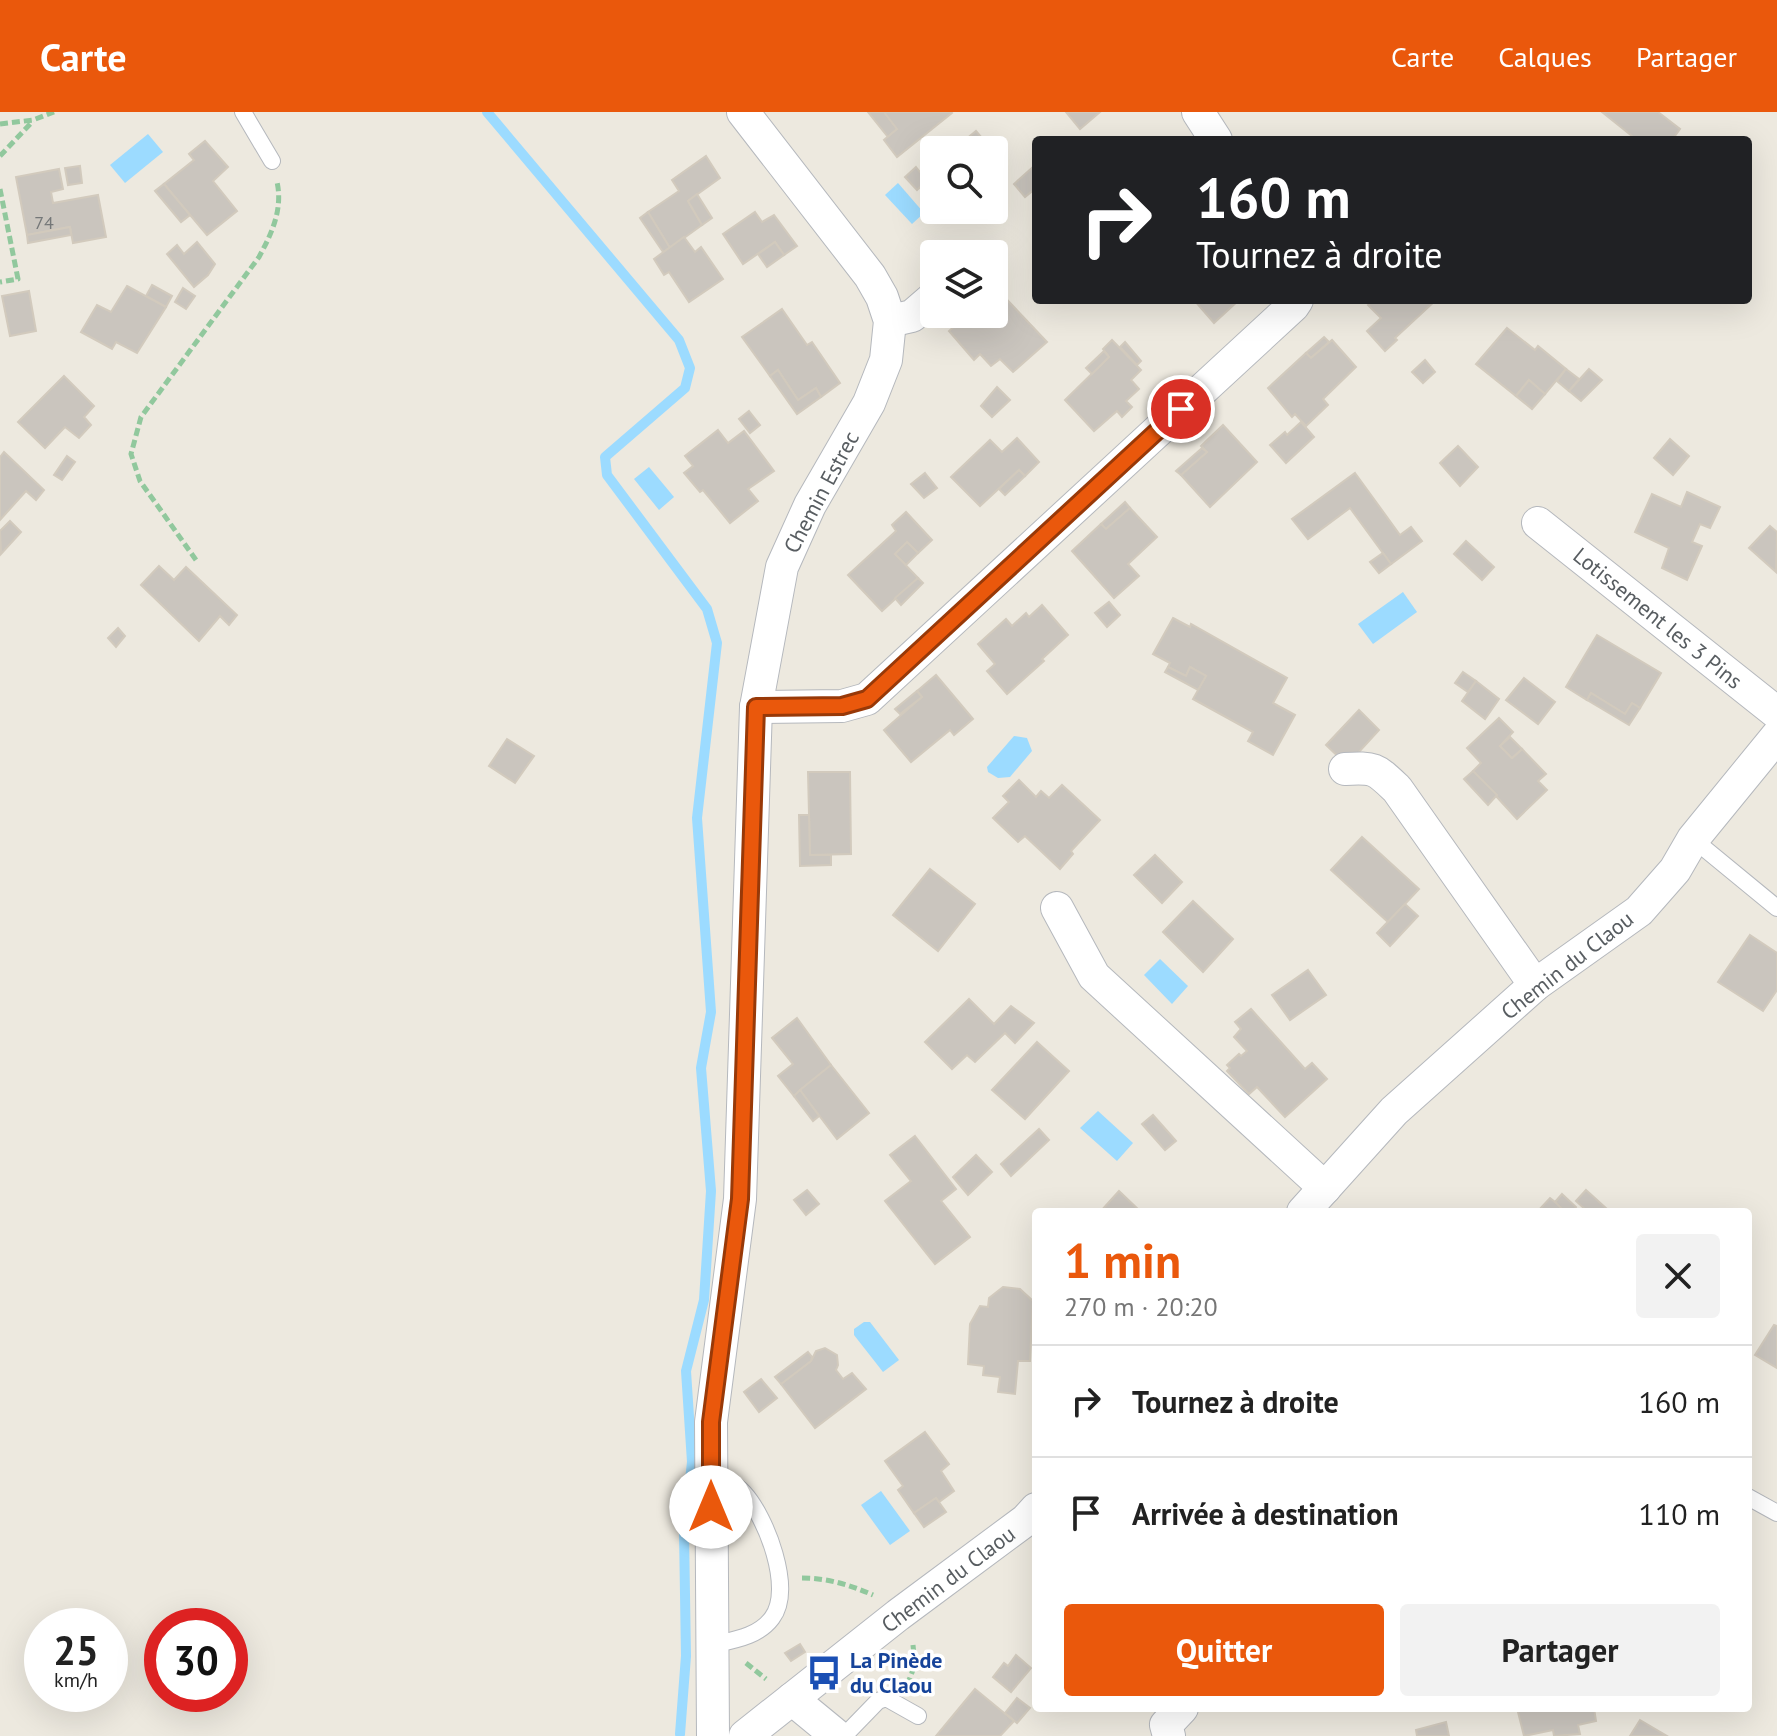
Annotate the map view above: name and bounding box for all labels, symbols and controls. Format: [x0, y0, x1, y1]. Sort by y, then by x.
text: Carte [40, 32, 127, 81]
text: Carte [1391, 38, 1454, 75]
text: Calques [1498, 38, 1592, 75]
text: Partager [1636, 38, 1737, 75]
map controls [920, 136, 1008, 328]
button: search [920, 136, 1008, 224]
text: 160 m [1196, 161, 1351, 233]
icon: right [1064, 168, 1168, 272]
house number: 74 [34, 211, 54, 234]
text: Tournez à droite [1196, 231, 1443, 278]
button: layers [920, 240, 1008, 328]
pin [1147, 375, 1215, 443]
icon: arrive [1159, 387, 1203, 431]
street label: Chemin Estrec [777, 426, 865, 558]
street label: Lotissement les 3 Pins [1568, 541, 1748, 695]
street label: Chemin du Claou [1495, 905, 1639, 1025]
text: 1 min [1064, 1229, 1181, 1291]
button: close [1636, 1234, 1720, 1318]
text: 270 m · 20:20 [1064, 1290, 1218, 1323]
icon: right [1064, 1379, 1108, 1423]
text: Tournez à droite [1132, 1382, 1339, 1421]
text: 160 m [1639, 1382, 1720, 1421]
position arrow [669, 1465, 753, 1549]
icon: arrive [1064, 1491, 1108, 1535]
text: Arrivée à destination [1132, 1494, 1399, 1533]
text: 110 m [1639, 1494, 1720, 1533]
street label: Chemin du Claou [875, 1520, 1021, 1638]
button: Quitter [1064, 1604, 1384, 1696]
button: Partager [1400, 1604, 1720, 1696]
speed limit sign: 30 [144, 1608, 248, 1712]
text: 25 [53, 1624, 99, 1676]
place label: La Pinède du Claou [850, 1646, 943, 1699]
bus stop icon: La Pinède du Claou [805, 1654, 843, 1692]
text: km/h [54, 1667, 98, 1693]

